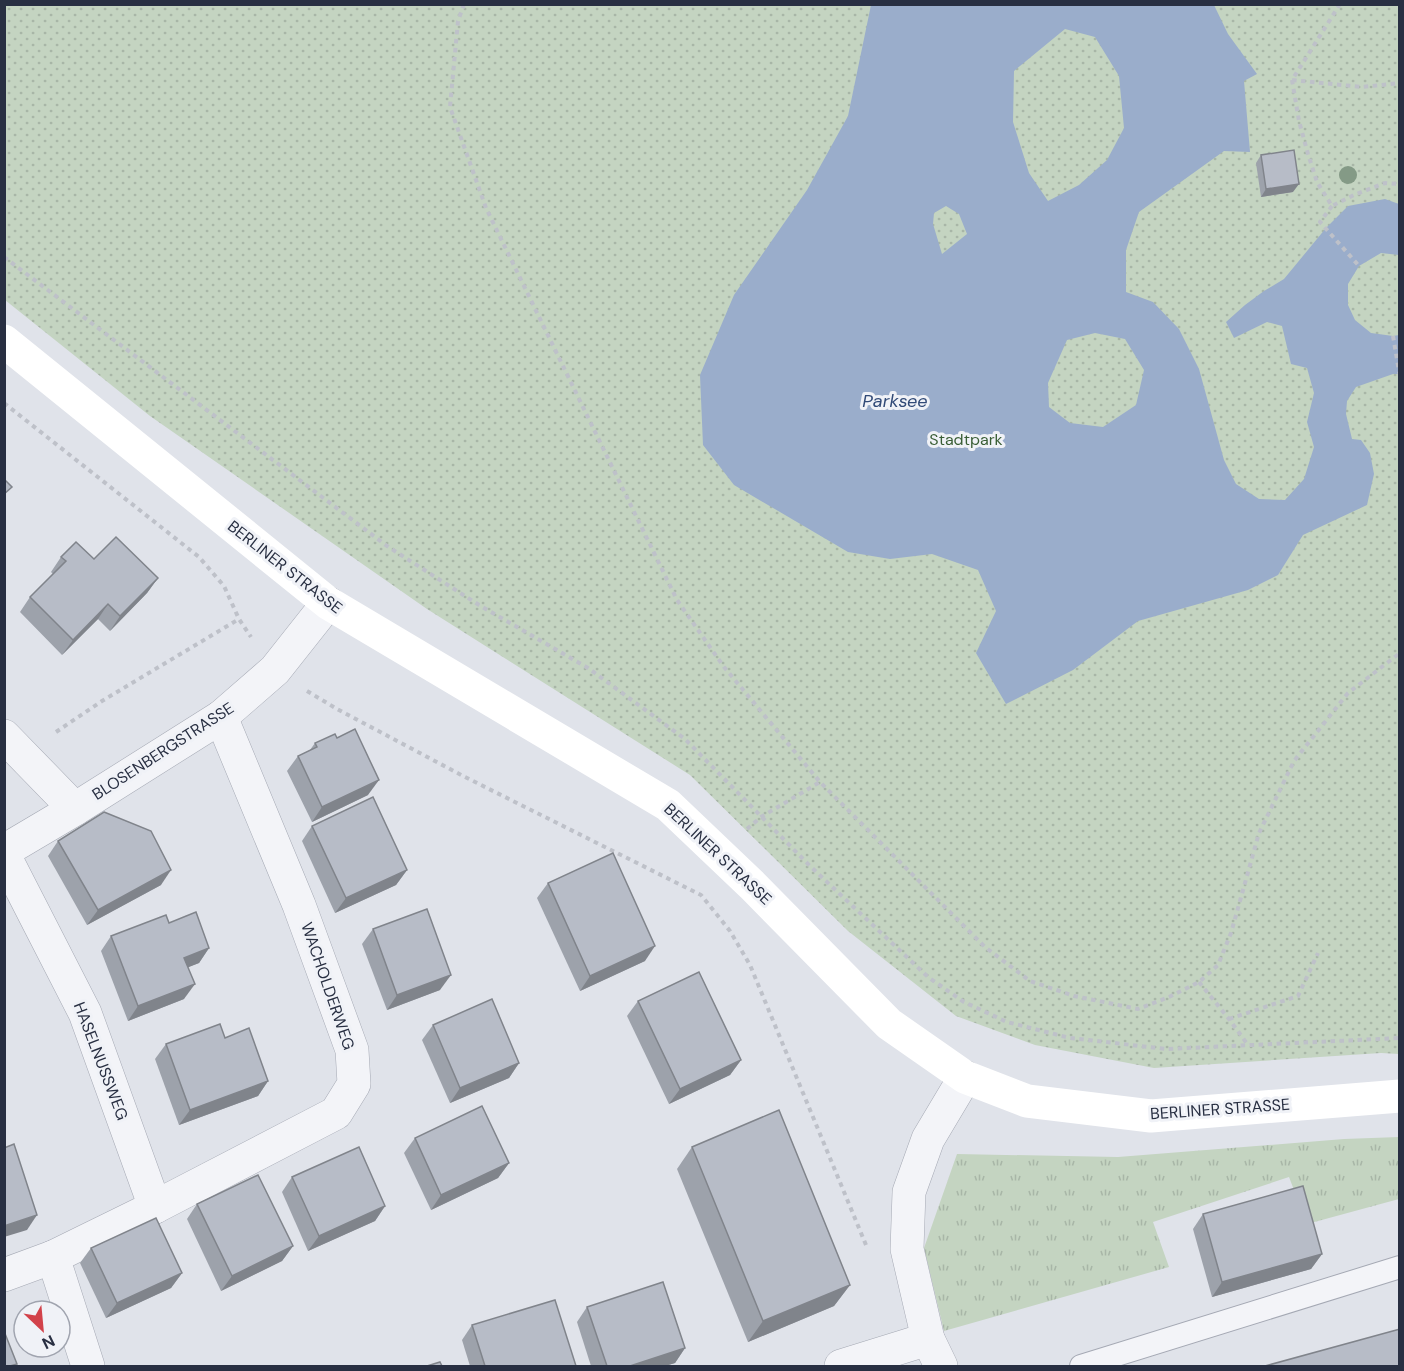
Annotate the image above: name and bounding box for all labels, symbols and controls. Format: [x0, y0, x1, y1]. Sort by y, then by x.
water label: Parksee [862, 389, 928, 413]
park label: Stadtpark [929, 429, 1003, 450]
street label: BERLINER STRASSE [223, 516, 347, 618]
street label: BLOSENBERGSTRASSE [88, 697, 238, 805]
street label: BERLINER STRASSE [660, 799, 776, 909]
street label: WACHOLDERWEG [296, 919, 360, 1053]
street label: HASELNUSSWEG [69, 999, 133, 1123]
street label: BERLINER STRASSE [1149, 1094, 1291, 1124]
north arrow [12, 1299, 72, 1359]
text: N [39, 1330, 58, 1354]

